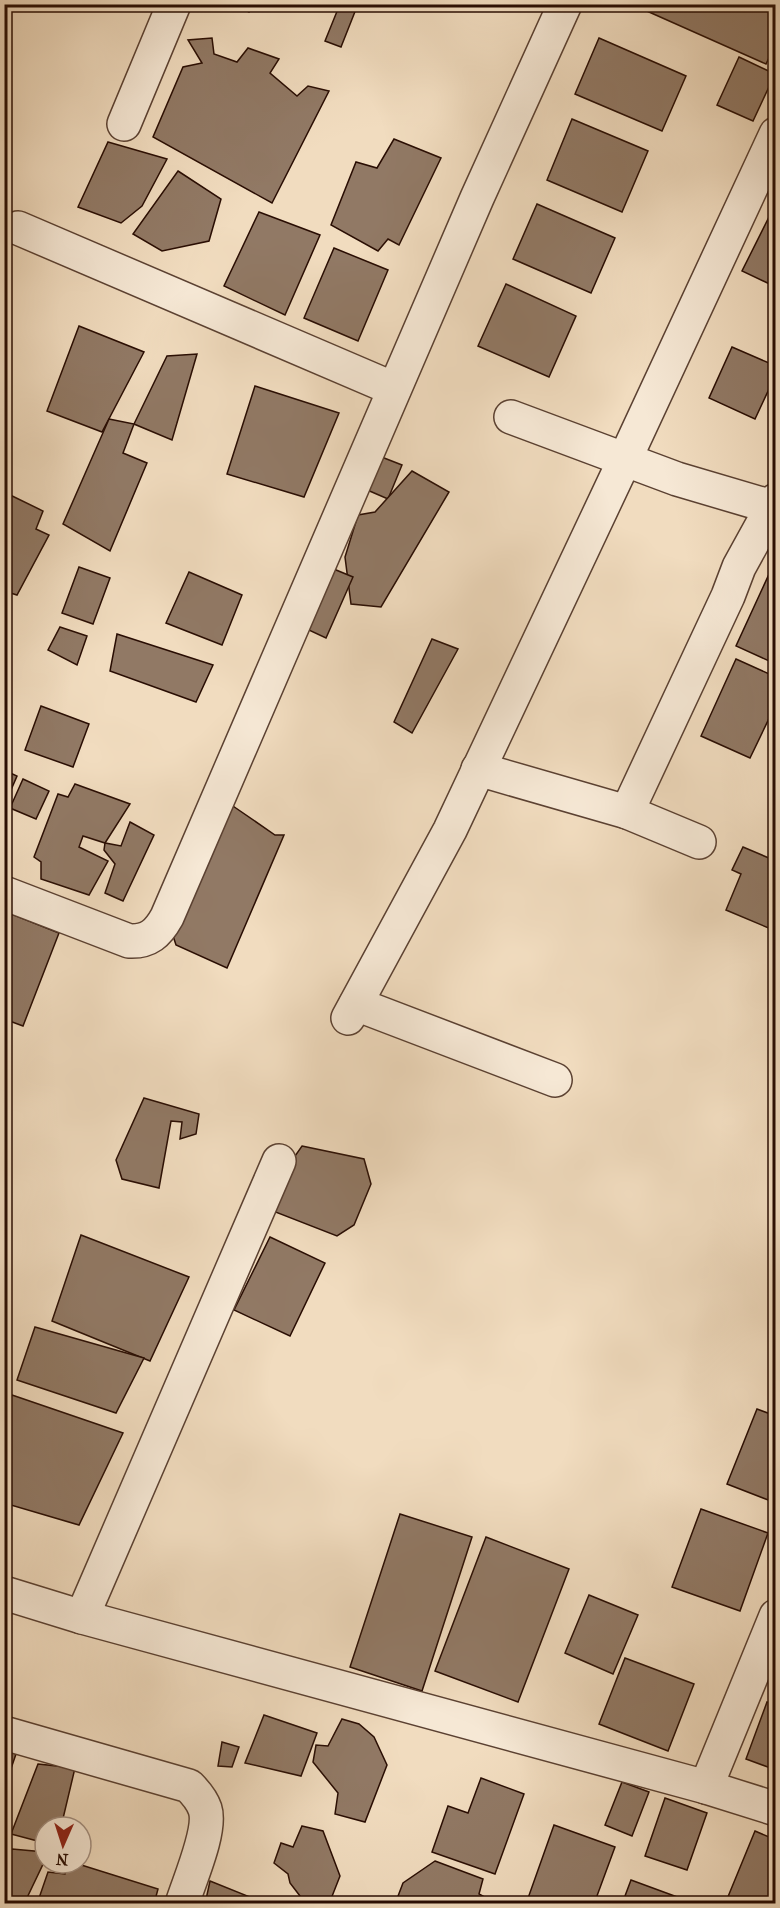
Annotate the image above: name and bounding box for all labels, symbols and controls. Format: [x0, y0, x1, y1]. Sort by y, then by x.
north arrow [33, 1815, 93, 1875]
text: N [55, 1850, 69, 1869]

